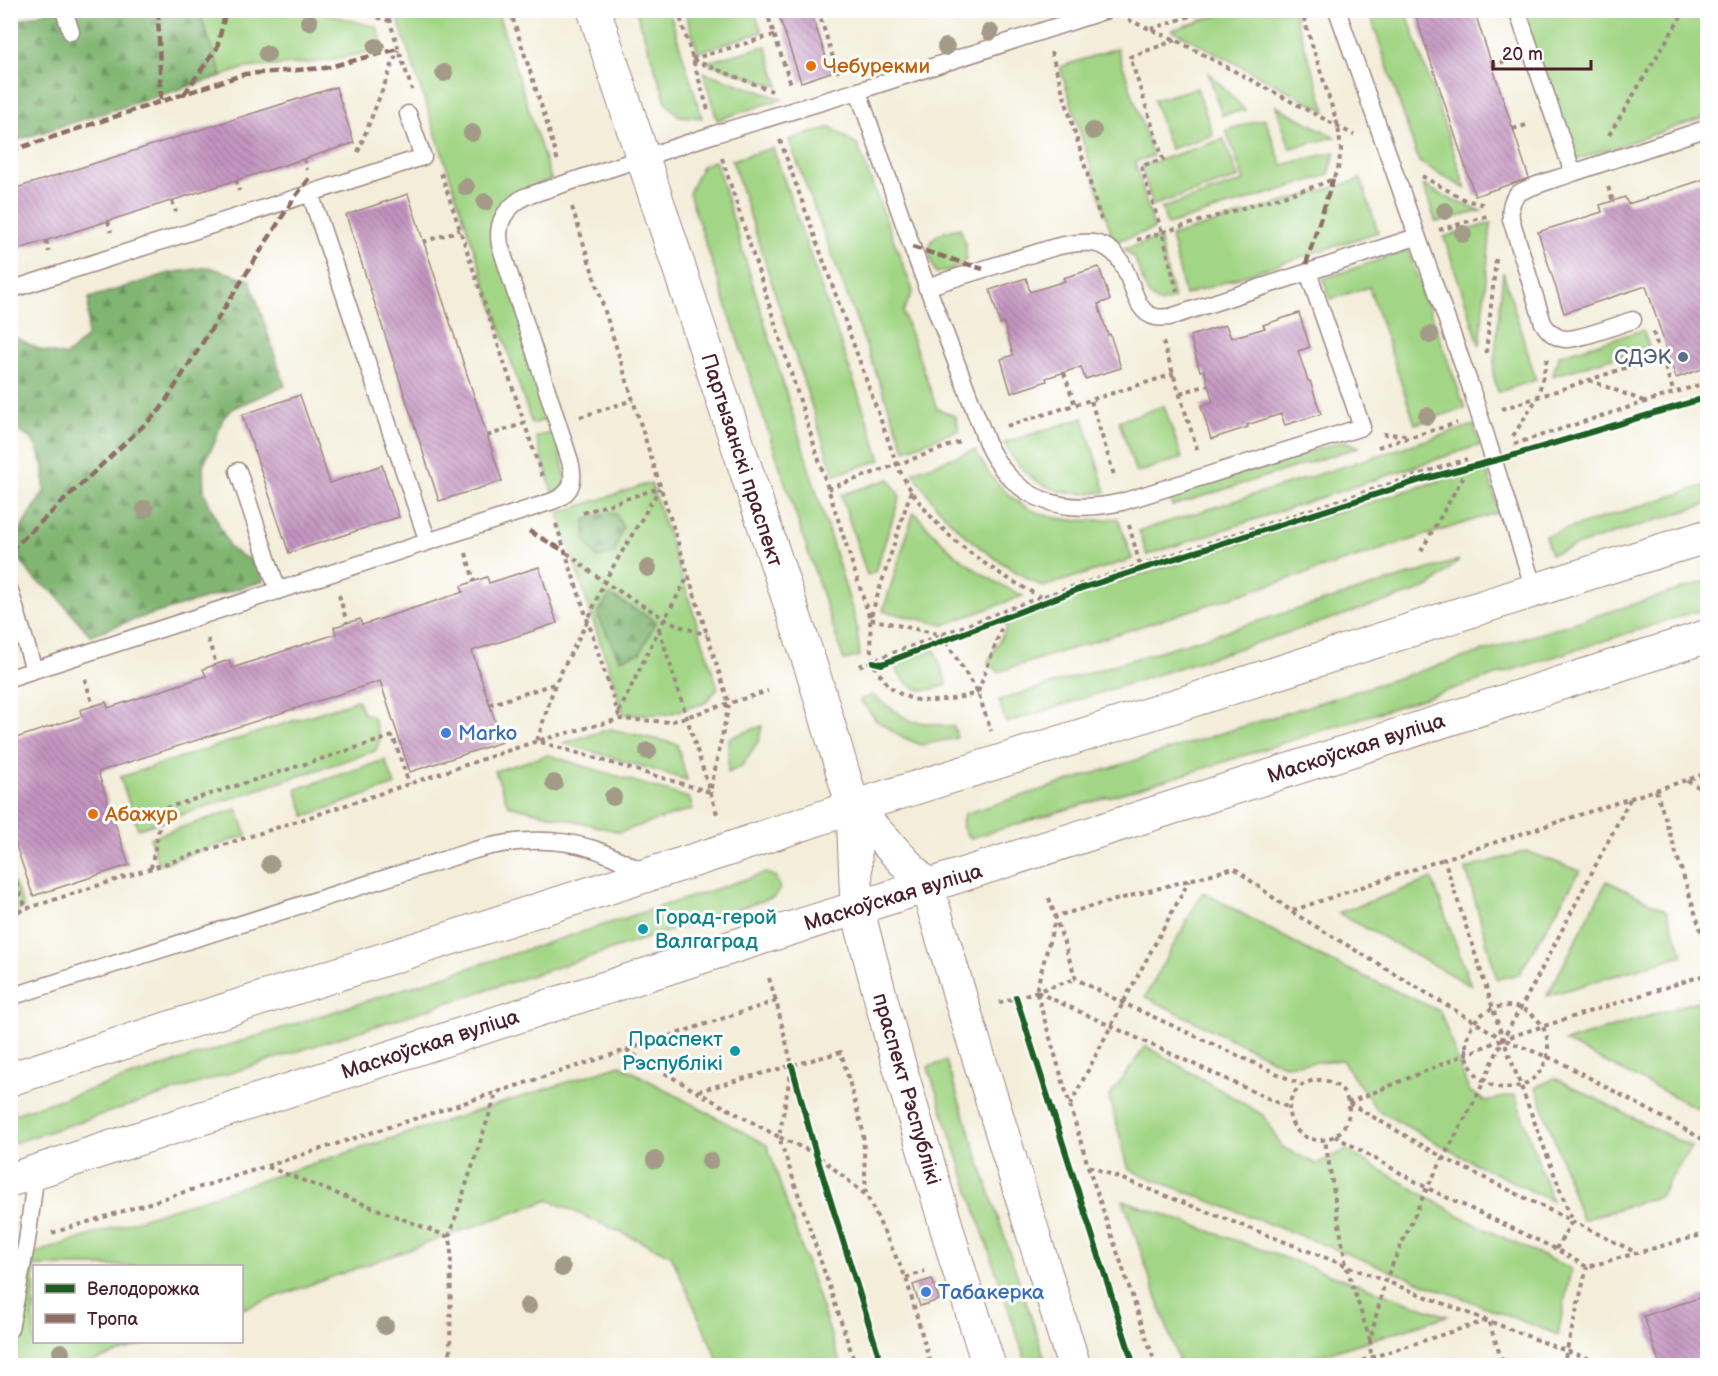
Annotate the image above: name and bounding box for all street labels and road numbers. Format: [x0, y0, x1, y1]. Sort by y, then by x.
street label: Партызанскі праспект [695, 350, 788, 570]
street label: Маскоўская вуліца [1264, 708, 1449, 789]
street label: Маскоўская вуліца [801, 858, 986, 936]
street label: праспект Рэспублікі [867, 990, 946, 1188]
street label: Маскоўская вуліца [338, 1004, 523, 1085]

